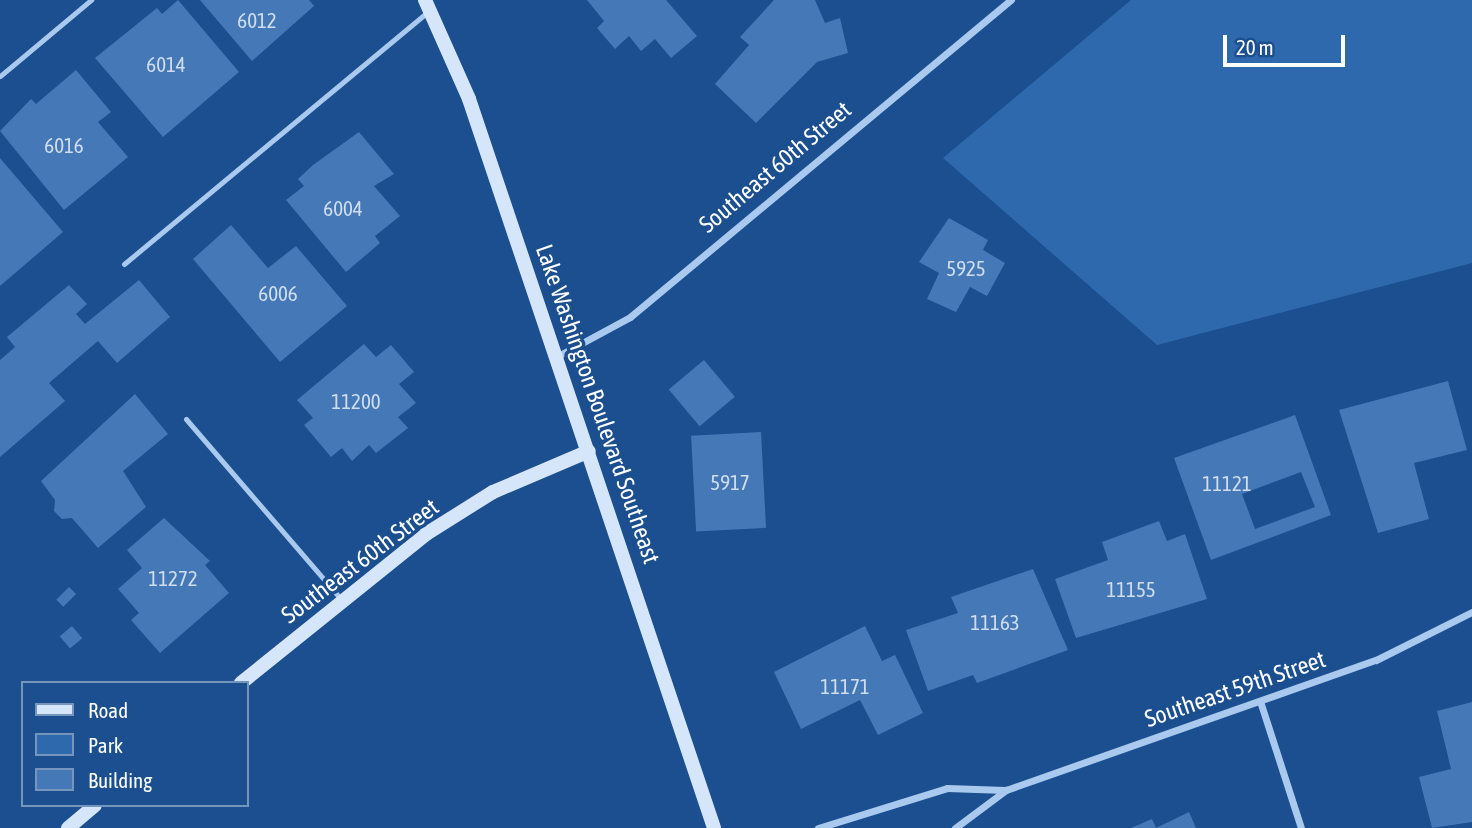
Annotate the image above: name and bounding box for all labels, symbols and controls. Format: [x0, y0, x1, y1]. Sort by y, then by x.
house number: 6012 [237, 7, 277, 33]
scale bar [1227, 21, 1350, 65]
text: 20 m [1236, 35, 1274, 59]
house number: 6014 [146, 51, 186, 77]
street label: Southeast 60th Street [693, 95, 857, 239]
house number: 6016 [44, 132, 84, 158]
house number: 6004 [323, 195, 363, 221]
street label: Lake Washington Boulevard Southeast [530, 241, 666, 567]
house number: 5925 [946, 255, 986, 281]
house number: 6006 [258, 280, 298, 306]
house number: 11200 [331, 388, 381, 414]
house number: 5917 [710, 469, 750, 495]
house number: 11121 [1202, 470, 1252, 496]
street label: Southeast 60th Street [276, 493, 444, 629]
house number: 11272 [148, 565, 198, 591]
house number: 11155 [1106, 576, 1156, 602]
house number: 11163 [970, 609, 1020, 635]
street label: Southeast 59th Street [1141, 645, 1329, 733]
house number: 11171 [820, 673, 870, 699]
legend [21, 681, 248, 807]
text: Road [88, 698, 128, 722]
text: Park [88, 733, 123, 757]
text: Building [88, 768, 152, 792]

